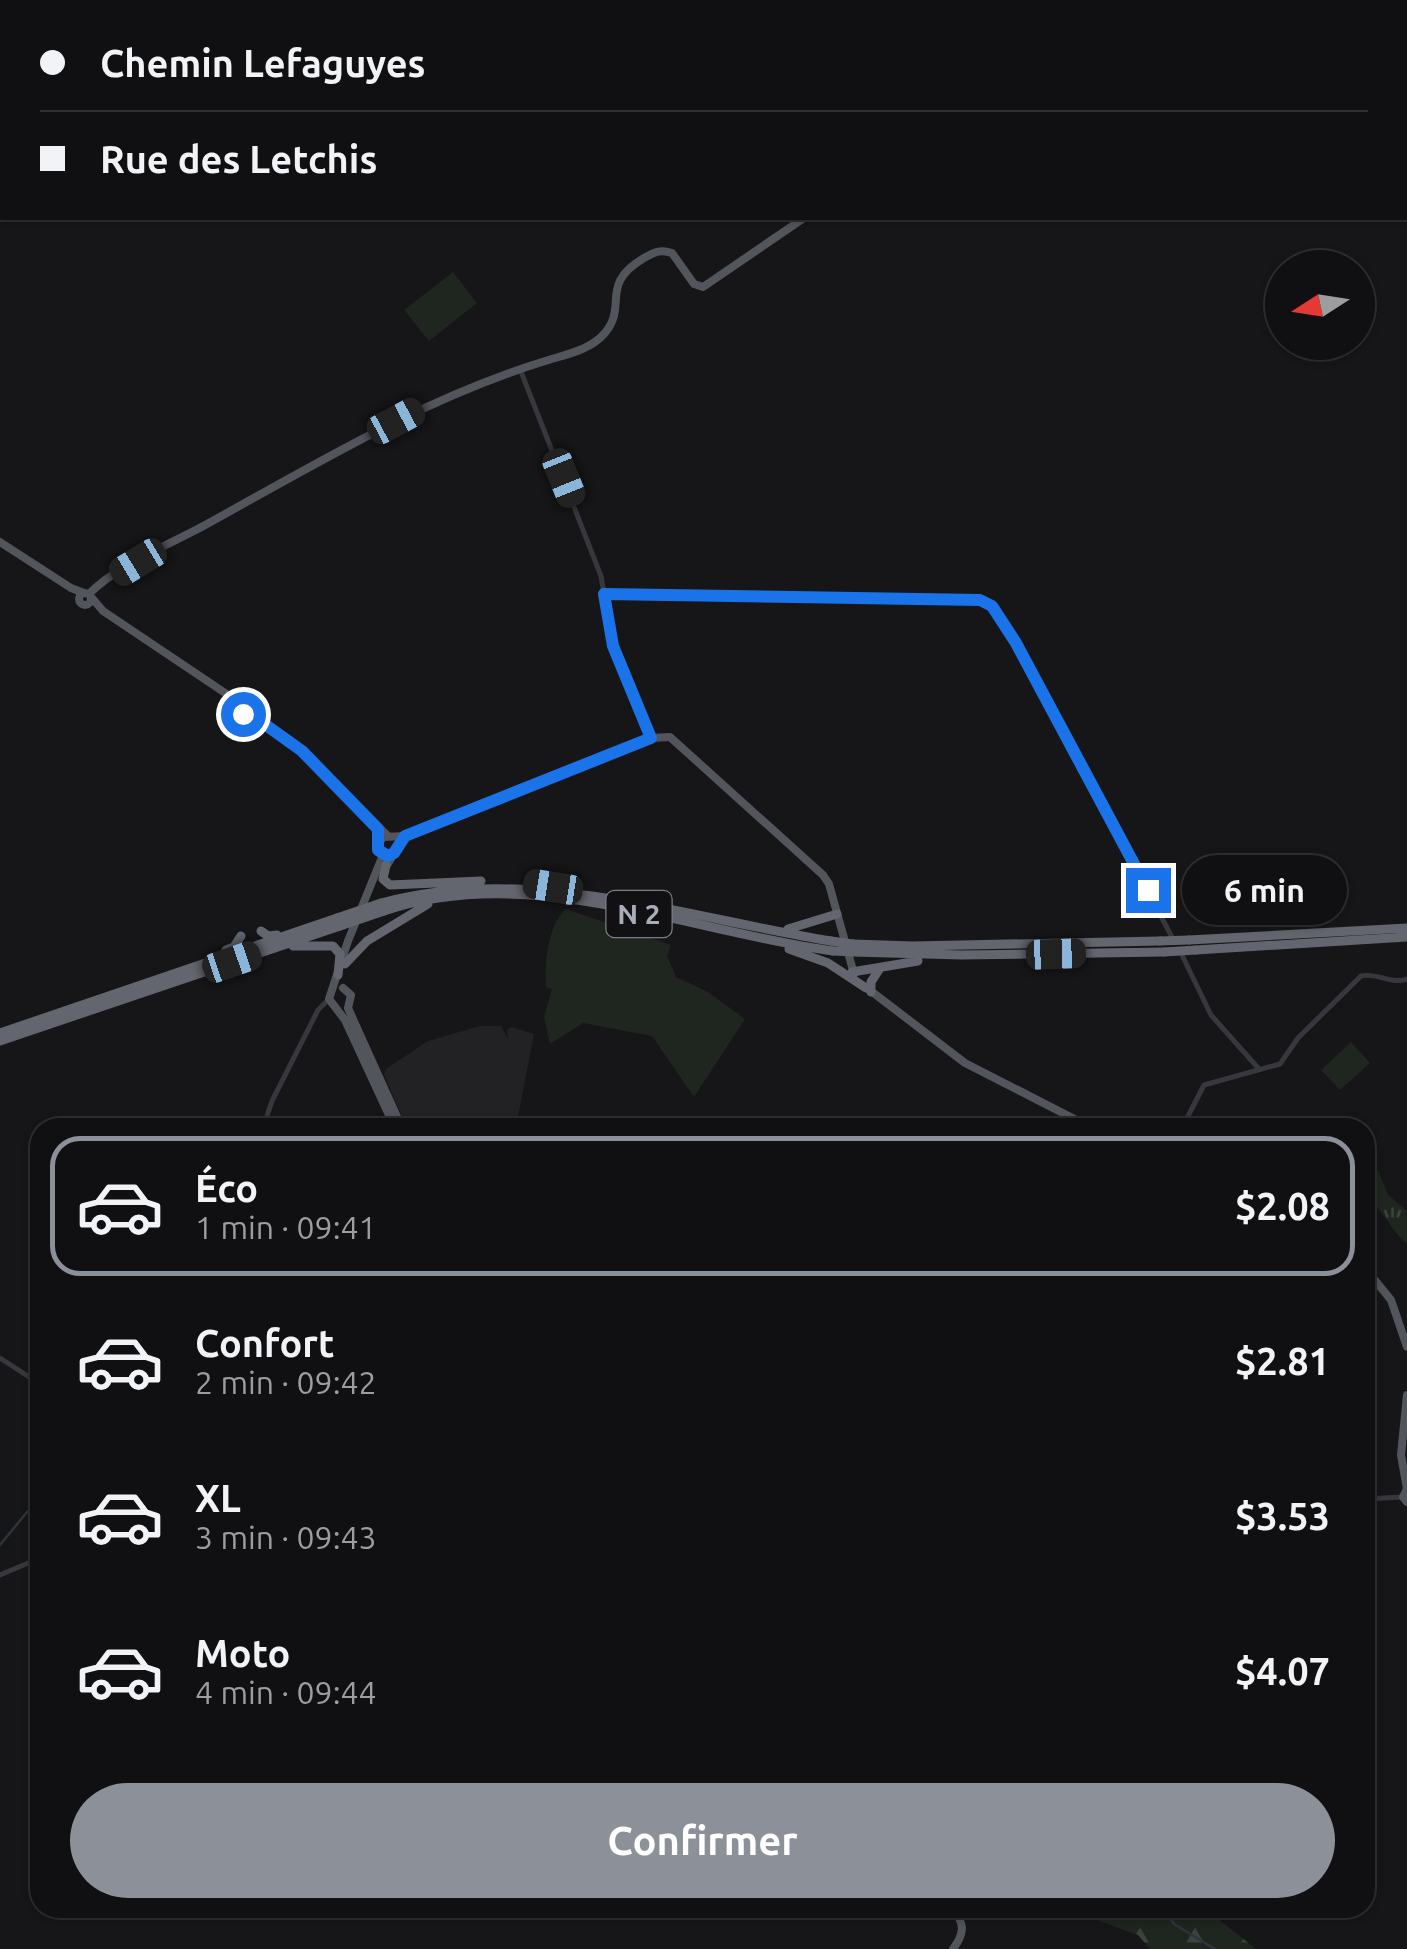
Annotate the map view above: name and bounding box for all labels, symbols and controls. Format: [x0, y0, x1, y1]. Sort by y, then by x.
text: Chemin Lefaguyes [100, 42, 426, 84]
text: Rue des Letchis [100, 138, 377, 180]
north arrow [1265, 250, 1375, 360]
map controls [1265, 250, 1375, 360]
car [362, 394, 430, 448]
car [539, 445, 589, 511]
car [105, 534, 171, 590]
route start [221, 692, 266, 737]
callout: 6 min [1183, 855, 1348, 925]
car [521, 867, 585, 907]
route end [1126, 868, 1171, 913]
text: 6 min [1224, 872, 1305, 908]
road number: N 2 [606, 891, 672, 937]
car [199, 938, 265, 986]
car [1025, 938, 1087, 970]
icon: car [75, 1161, 165, 1251]
text: Éco [195, 1167, 258, 1209]
text: $2.08 [1235, 1185, 1330, 1227]
text: 1 min · 09:41 [195, 1209, 377, 1245]
icon: car [75, 1316, 165, 1406]
text: Confort [195, 1322, 334, 1364]
text: $2.81 [1235, 1340, 1330, 1382]
text: 2 min · 09:42 [195, 1364, 377, 1400]
icon: car [75, 1471, 165, 1561]
text: XL [195, 1477, 241, 1519]
text: $3.53 [1235, 1495, 1330, 1537]
text: 3 min · 09:43 [195, 1519, 377, 1555]
icon: car [75, 1626, 165, 1716]
text: Moto [195, 1632, 290, 1674]
text: $4.07 [1235, 1650, 1330, 1692]
text: 4 min · 09:44 [195, 1674, 377, 1710]
button: Confirmer [70, 1783, 1335, 1898]

